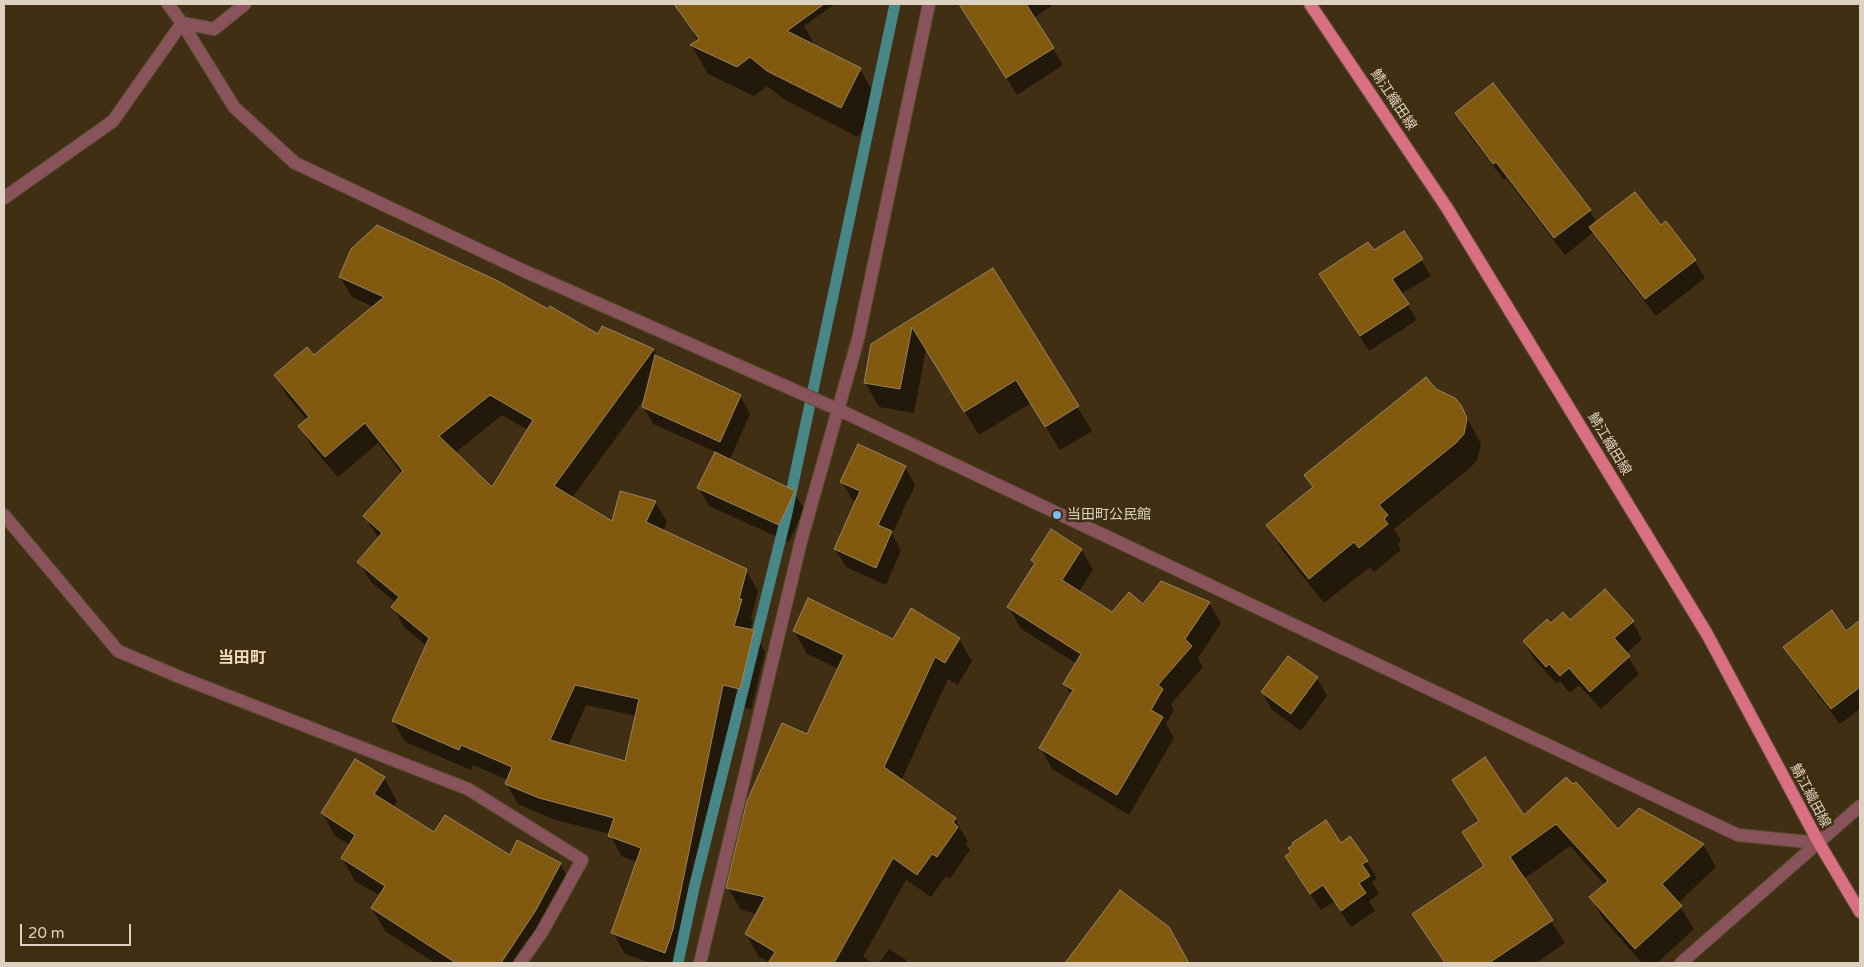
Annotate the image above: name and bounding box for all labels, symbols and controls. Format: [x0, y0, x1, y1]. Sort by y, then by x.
street label: 鯖江織田線 [1366, 66, 1420, 134]
street label: 鯖江織田線 [1584, 410, 1634, 478]
place label: 当田町公民館 [1067, 507, 1151, 523]
marker: 当田町公民館 [1051, 509, 1063, 521]
district label: 当田町 [218, 649, 266, 669]
street label: 鯖江織田線 [1786, 761, 1834, 831]
scale bar [22, 914, 134, 946]
text: 20 m [28, 924, 65, 942]

